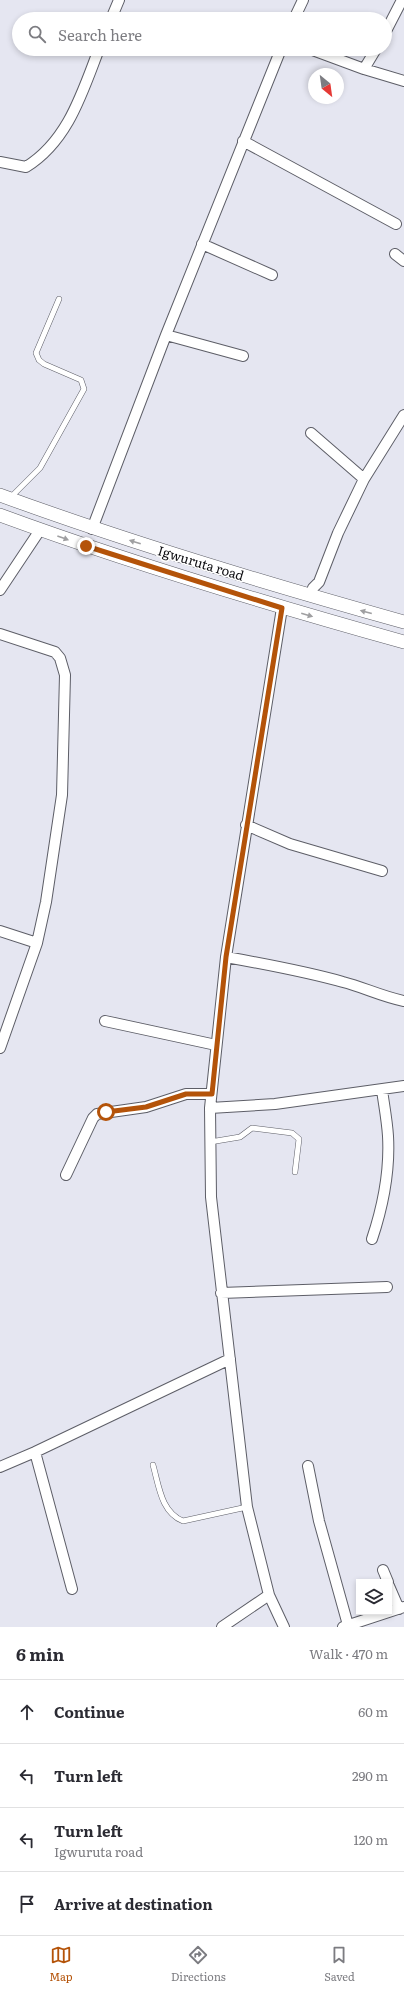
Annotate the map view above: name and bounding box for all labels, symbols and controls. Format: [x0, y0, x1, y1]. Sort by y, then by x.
search box [12, 12, 392, 56]
icon: search [26, 23, 48, 45]
text: Search here [58, 23, 142, 46]
north arrow [308, 68, 344, 104]
one-way arrow [57, 535, 69, 541]
route end [77, 537, 95, 555]
one-way arrow [128, 539, 140, 545]
street label: Igwuruta road [156, 540, 247, 585]
one-way arrow [360, 609, 372, 615]
one-way arrow [301, 612, 313, 618]
route start [97, 1103, 115, 1121]
map controls [356, 1579, 392, 1615]
button: layers [356, 1579, 392, 1615]
text: 6 min [16, 1641, 64, 1666]
text: Walk · 470 m [309, 1644, 388, 1663]
text: Continue [54, 1700, 124, 1723]
icon: ahead [16, 1701, 38, 1723]
text: 60 m [358, 1702, 388, 1721]
text: Turn left [54, 1764, 123, 1787]
icon: left [16, 1765, 38, 1787]
text: 290 m [352, 1766, 388, 1785]
text: Turn left [54, 1819, 123, 1842]
icon: left [16, 1829, 38, 1851]
text: 120 m [353, 1830, 388, 1849]
text: Igwuruta road [54, 1842, 143, 1861]
text: Arrive at destination [54, 1892, 213, 1915]
icon: arrive [16, 1893, 38, 1915]
tab: Map [49, 1944, 73, 1984]
tab: Directions [171, 1944, 226, 1984]
tab: Saved [324, 1944, 355, 1984]

